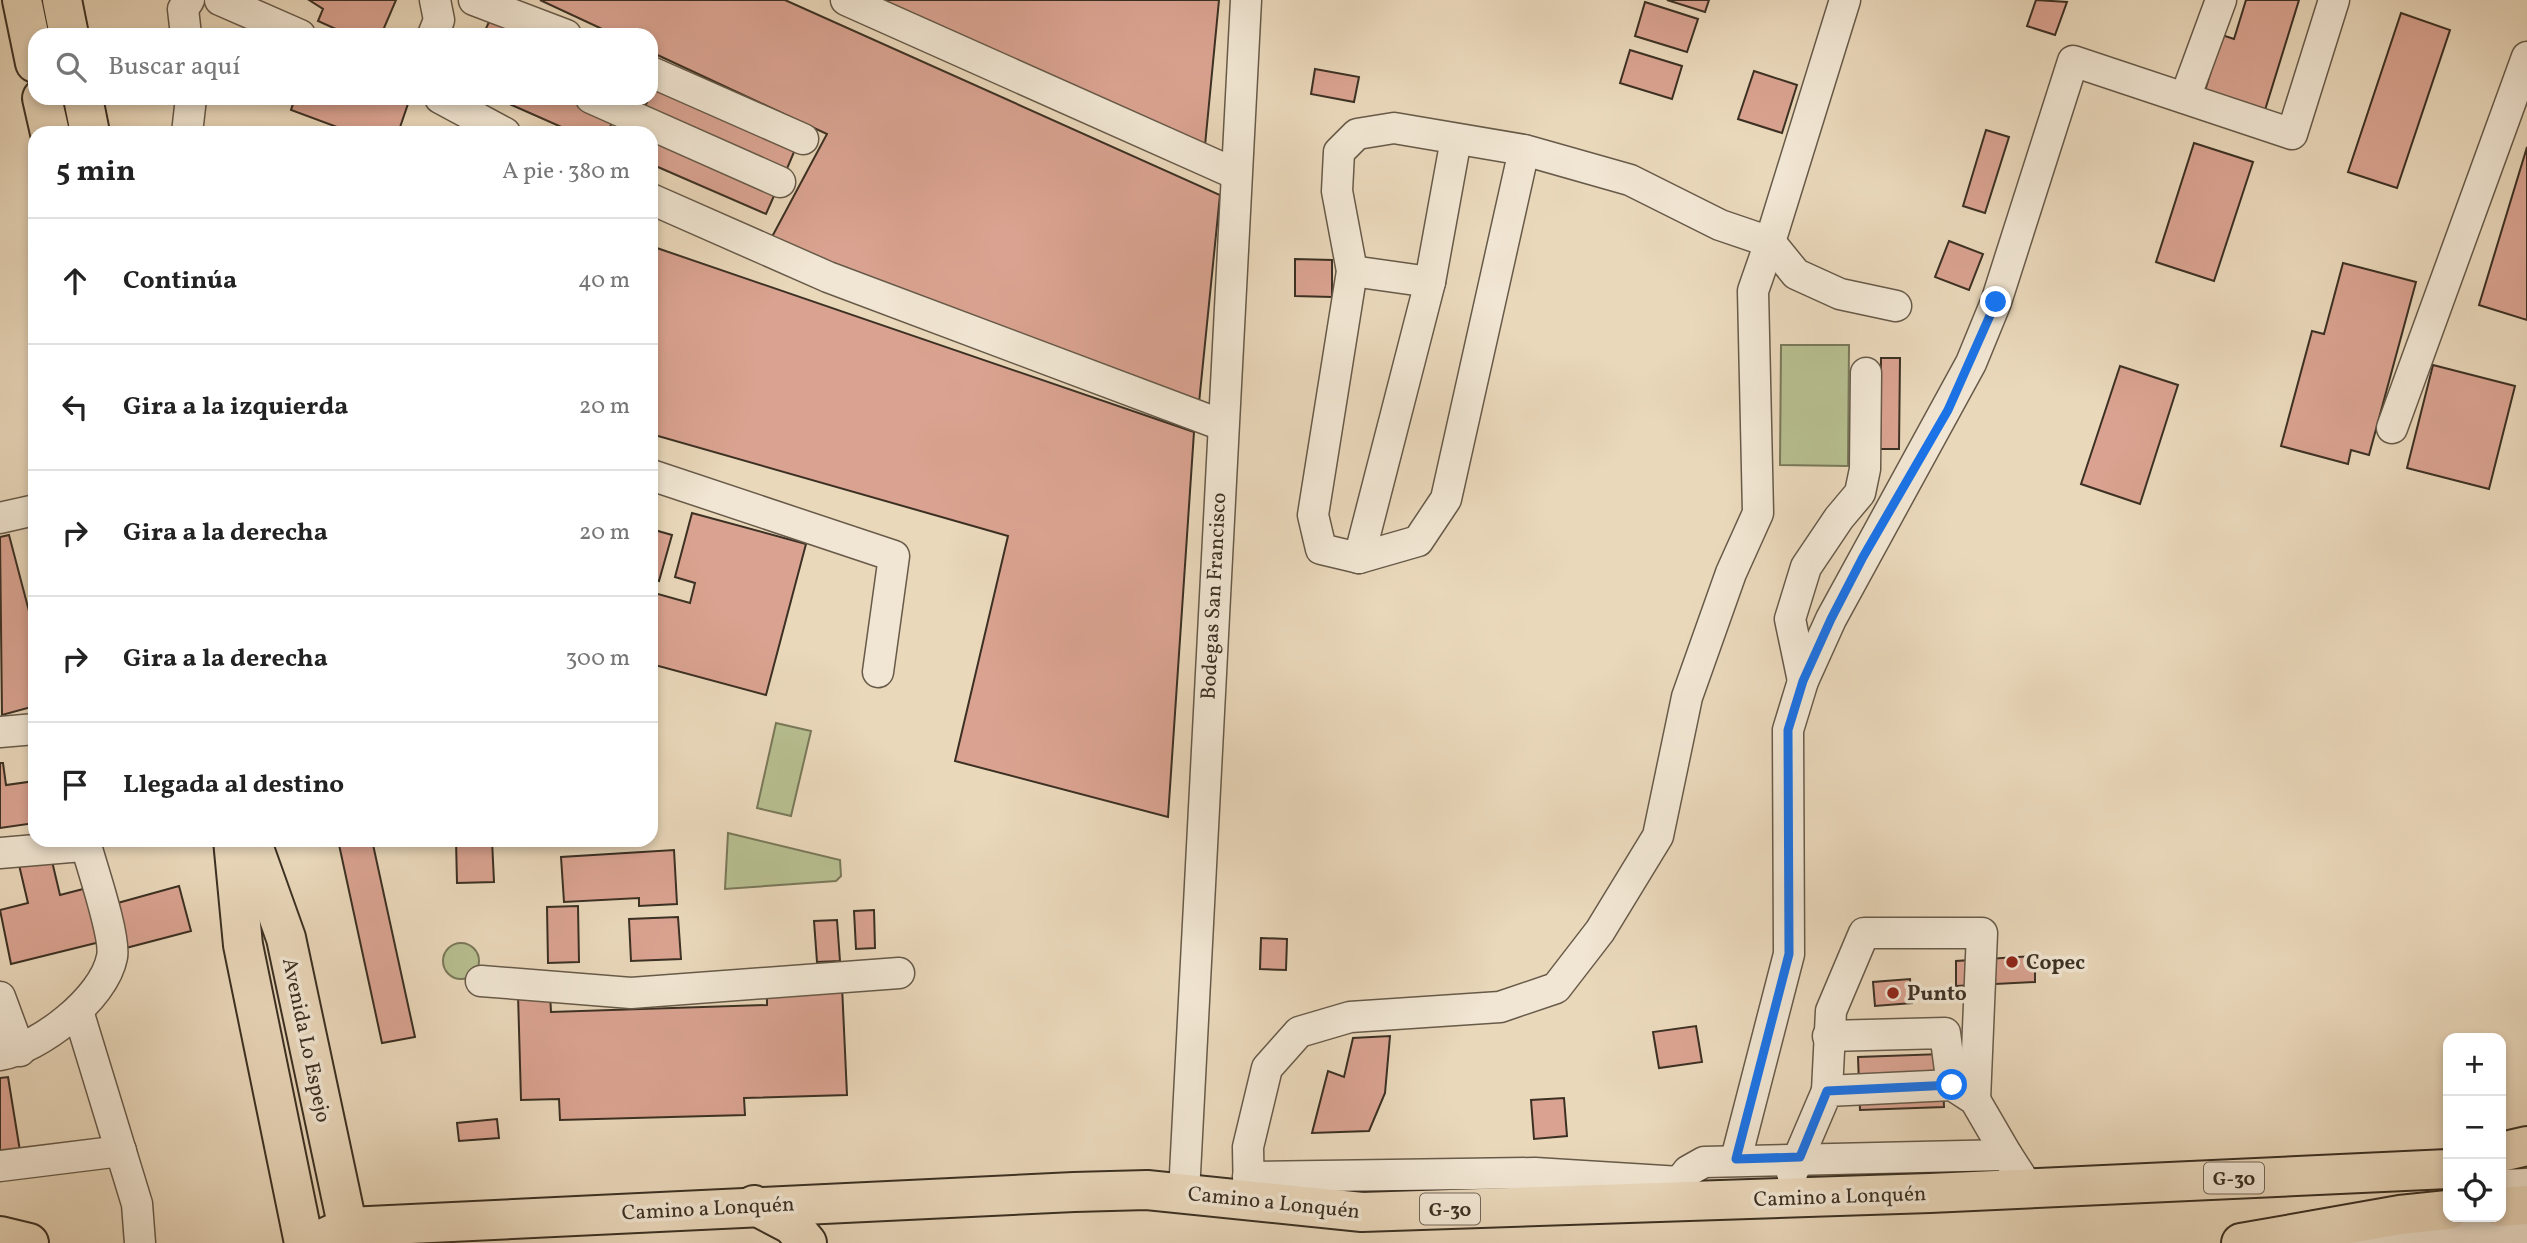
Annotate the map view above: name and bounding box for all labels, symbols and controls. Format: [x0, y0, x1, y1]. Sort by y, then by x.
search box [28, 28, 658, 105]
icon: search [52, 48, 90, 86]
text: Buscar aquí [108, 49, 240, 85]
text: 5 min [56, 151, 136, 193]
text: A pie · 380 m [502, 156, 630, 188]
icon: ahead [56, 262, 94, 300]
text: Continúa [123, 263, 237, 299]
text: 40 m [578, 265, 630, 297]
route end [1980, 286, 2011, 317]
icon: left [56, 388, 94, 426]
text: Gira a la izquierda [123, 389, 348, 425]
text: 20 m [579, 391, 630, 423]
street label: Bodegas San Francisco [1195, 492, 1234, 700]
icon: right [56, 514, 94, 552]
text: Gira a la derecha [123, 515, 328, 551]
text: 20 m [579, 517, 630, 549]
icon: right [56, 640, 94, 678]
text: Gira a la derecha [123, 641, 328, 677]
text: 300 m [566, 643, 630, 675]
icon: arrive [56, 766, 94, 804]
text: Llegada al destino [123, 767, 344, 803]
place label: Copec [2026, 949, 2085, 978]
marker: Copec [2004, 954, 2020, 970]
street label: Avenida Lo Espejo [274, 955, 337, 1125]
place label: Punto [1907, 980, 1967, 1009]
marker: Punto [1885, 985, 1901, 1001]
map controls [2443, 1033, 2506, 1222]
button: + [2443, 1033, 2506, 1096]
route start [1936, 1069, 1967, 1100]
button: − [2443, 1096, 2506, 1159]
button: locate [2443, 1159, 2506, 1222]
road number: G-30 [2204, 1162, 2264, 1194]
street label: Camino a Lonquén [1186, 1180, 1361, 1227]
street label: Camino a Lonquén [1753, 1180, 1927, 1215]
street label: Camino a Lonquén [621, 1190, 795, 1229]
road number: G-30 [1420, 1194, 1480, 1224]

